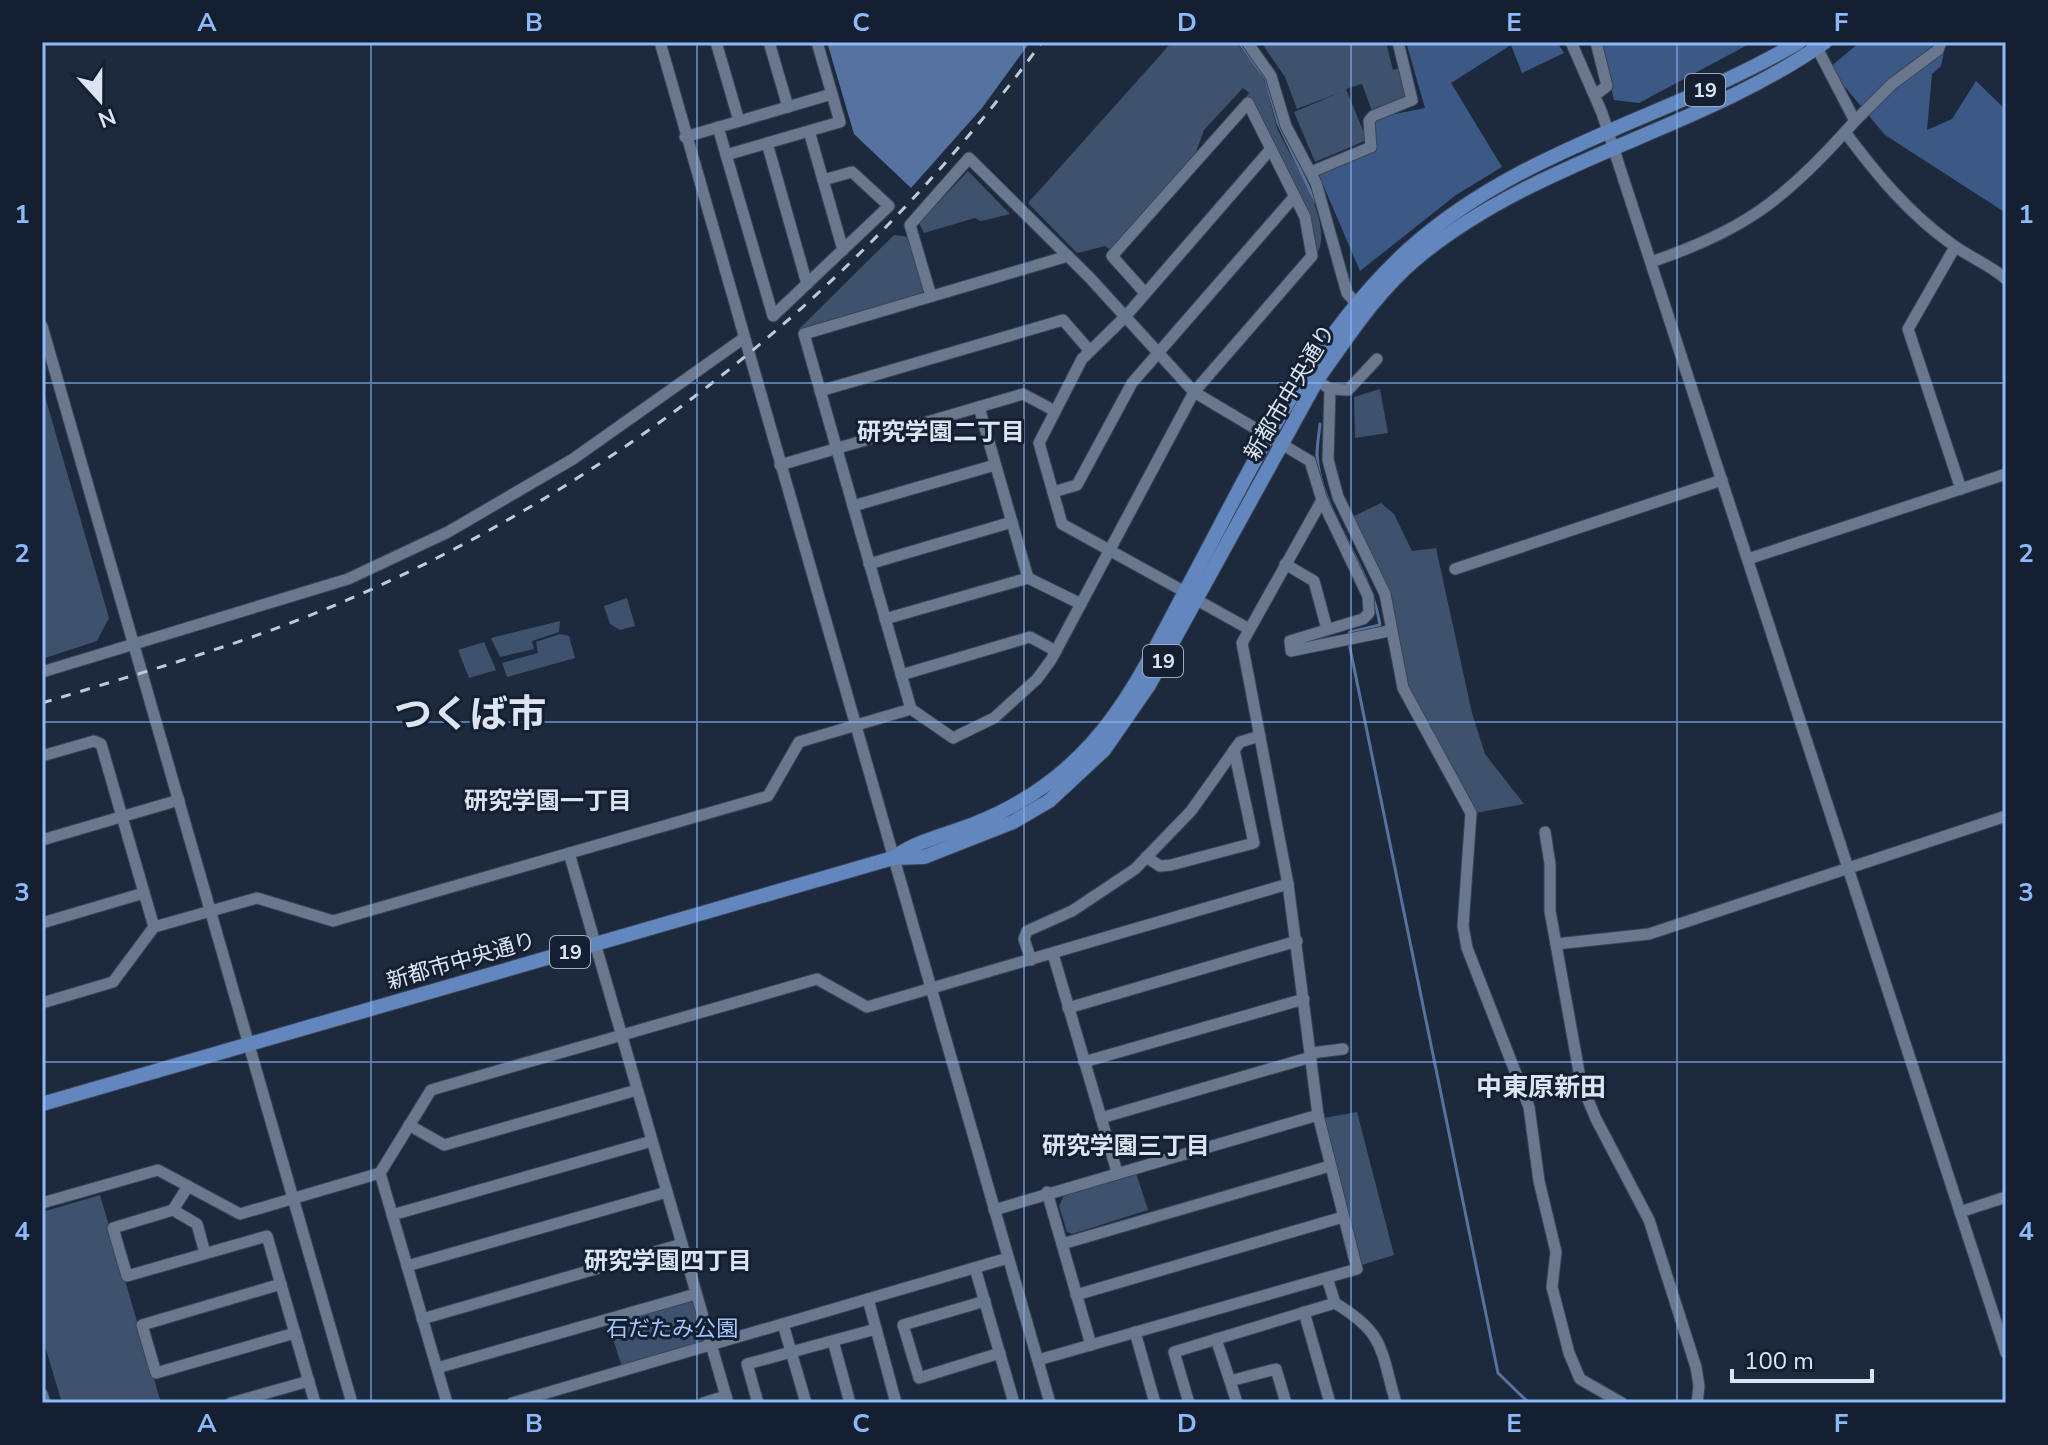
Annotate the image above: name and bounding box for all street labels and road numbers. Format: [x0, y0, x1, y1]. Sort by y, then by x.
road number: 19 [1685, 74, 1725, 106]
street label: 新都市中央通り [1237, 319, 1342, 466]
road number: 19 [1143, 645, 1183, 677]
street label: 新都市中央通り [383, 925, 539, 997]
road number: 19 [550, 936, 590, 968]

